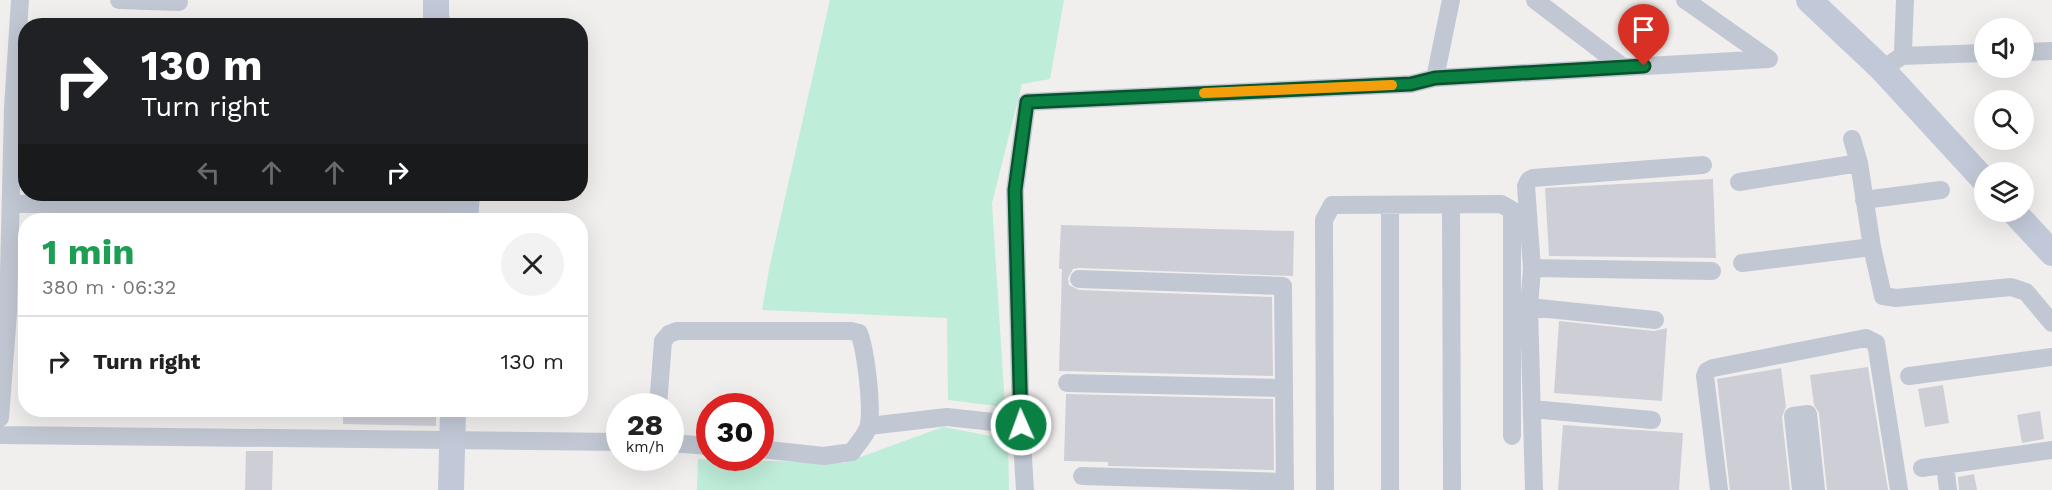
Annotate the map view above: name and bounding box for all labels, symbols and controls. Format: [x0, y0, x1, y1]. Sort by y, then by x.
pin [1618, 4, 1669, 66]
icon: arrive [1627, 13, 1660, 46]
map controls [1974, 18, 2034, 222]
button: sound [1974, 18, 2034, 78]
text: 130 m [141, 41, 263, 90]
icon: right [42, 42, 120, 120]
button: search [1974, 90, 2034, 150]
text: Turn right [141, 91, 270, 123]
icon: left [192, 156, 225, 189]
icon: ahead [255, 156, 288, 189]
icon: ahead [318, 156, 351, 189]
icon: right [381, 156, 414, 189]
button: layers [1974, 162, 2034, 222]
text: 1 min [42, 231, 134, 273]
button: close [501, 233, 564, 296]
text: 380 m · 06:32 [42, 275, 176, 299]
icon: right [42, 345, 75, 378]
text: Turn right [93, 349, 200, 374]
text: 130 m [500, 349, 564, 374]
speed limit sign: 30 [696, 393, 774, 471]
position arrow [989, 393, 1053, 457]
text: 28 [627, 407, 663, 442]
text: km/h [626, 438, 664, 456]

